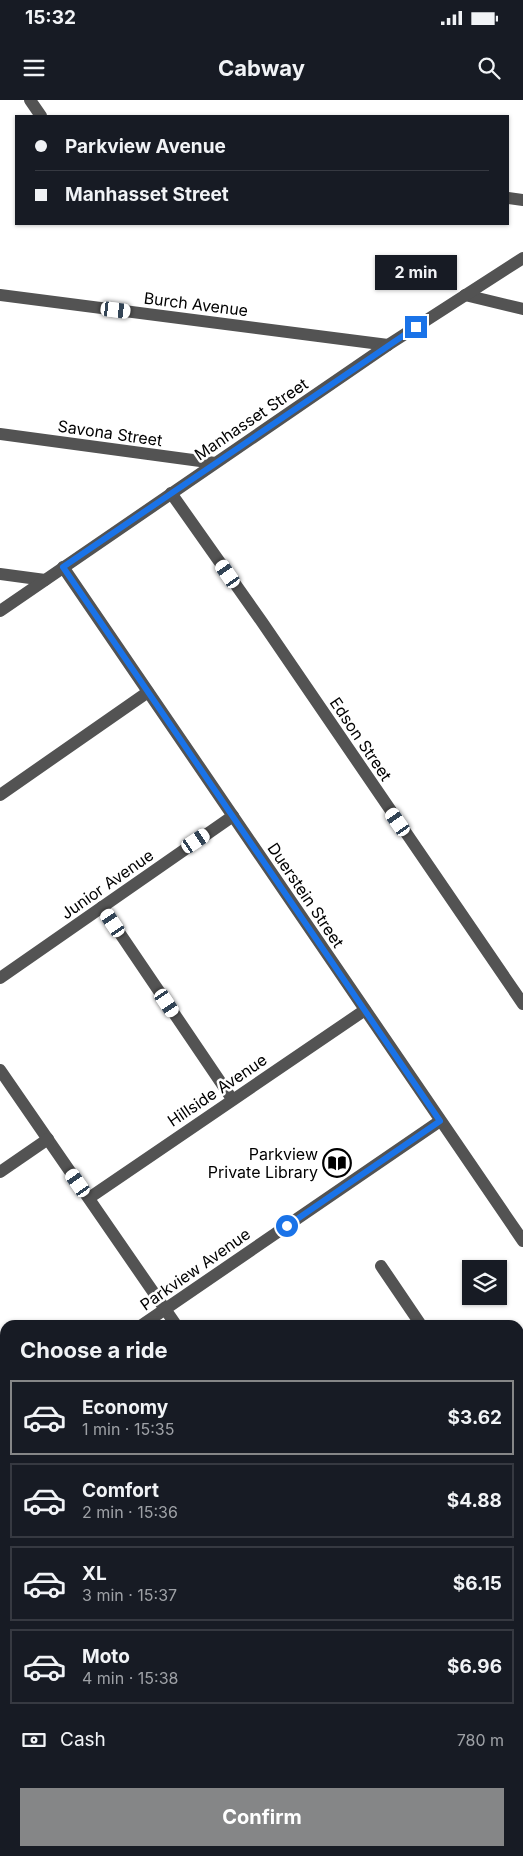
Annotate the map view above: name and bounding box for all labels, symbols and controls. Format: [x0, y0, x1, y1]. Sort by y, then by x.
text: 15:32 [25, 6, 76, 29]
icon: menu [20, 54, 48, 82]
icon: search [475, 54, 503, 82]
text: Cabway [218, 55, 305, 81]
text: Parkview Avenue [65, 135, 226, 158]
text: Manhasset Street [65, 183, 229, 206]
callout: 2 min [375, 254, 457, 290]
text: 2 min [395, 262, 437, 282]
street label: Burch Avenue [143, 288, 249, 320]
car [100, 301, 131, 319]
route end [405, 316, 427, 338]
street label: Manhasset Street [191, 374, 311, 464]
street label: Savona Street [56, 416, 164, 450]
car [213, 557, 242, 591]
street label: Edson Street [326, 693, 396, 785]
car [383, 805, 412, 839]
car [179, 826, 212, 856]
street label: Duerstein Street [264, 839, 348, 951]
street label: Junior Avenue [57, 845, 157, 923]
car [98, 906, 127, 940]
car [152, 986, 181, 1020]
street label: Hillside Avenue [163, 1049, 271, 1131]
place label: Parkview Private Library [208, 1144, 318, 1182]
library icon: Parkview Private Library [322, 1148, 352, 1178]
car [63, 1166, 92, 1200]
route start [276, 1215, 298, 1237]
street label: Parkview Avenue [136, 1224, 254, 1314]
map controls [462, 1260, 507, 1305]
button: layers [462, 1260, 507, 1305]
text: Choose a ride [20, 1337, 168, 1363]
icon: car [22, 1395, 67, 1440]
text: Economy [82, 1396, 168, 1419]
text: $3.62 [448, 1406, 502, 1429]
text: 1 min · 15:35 [82, 1419, 174, 1439]
icon: car [22, 1478, 67, 1523]
text: Comfort [82, 1479, 159, 1502]
text: $4.88 [447, 1489, 502, 1512]
text: 2 min · 15:36 [82, 1502, 178, 1522]
icon: car [22, 1561, 67, 1606]
text: XL [82, 1562, 107, 1585]
text: $6.15 [453, 1572, 502, 1595]
text: 3 min · 15:37 [82, 1585, 177, 1605]
icon: car [22, 1644, 67, 1689]
text: Moto [82, 1645, 130, 1668]
text: $6.96 [447, 1655, 502, 1678]
text: 4 min · 15:38 [82, 1668, 178, 1688]
icon: cash [20, 1726, 48, 1754]
text: Cash [60, 1728, 106, 1751]
text: 780 m [457, 1730, 504, 1750]
button: Confirm [20, 1788, 504, 1846]

